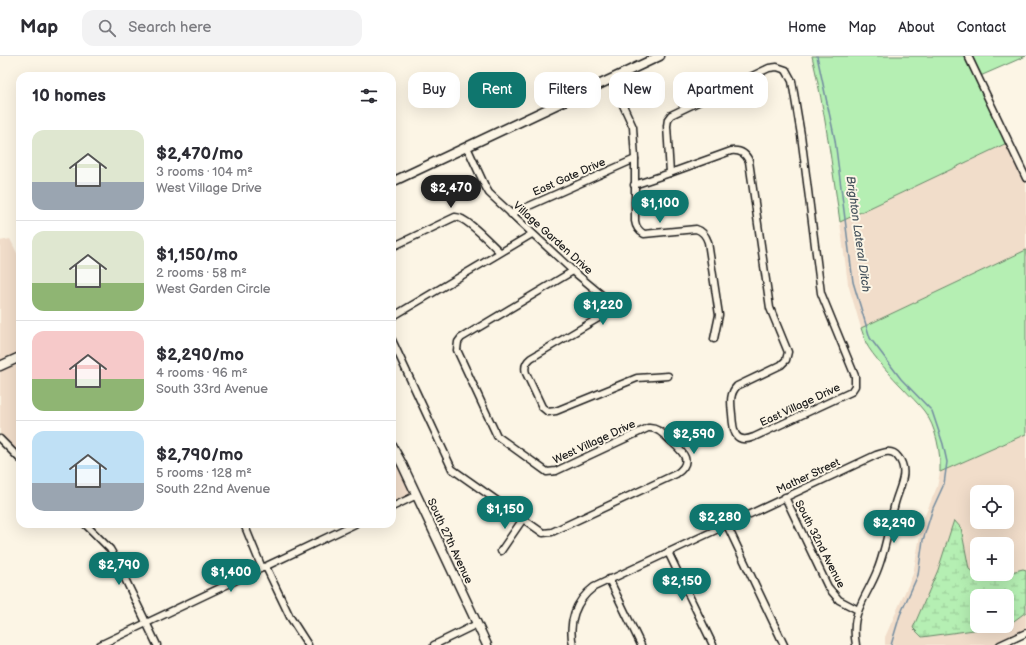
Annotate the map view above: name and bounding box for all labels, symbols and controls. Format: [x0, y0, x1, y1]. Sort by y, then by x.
search box [82, 10, 362, 46]
text: Map [20, 16, 58, 39]
icon: search [96, 17, 118, 39]
text: Search here [128, 18, 211, 37]
text: Home [788, 19, 826, 36]
text: Map [848, 19, 876, 36]
text: About [898, 19, 935, 36]
text: Contact [957, 19, 1006, 36]
chip: Buy [408, 72, 460, 108]
chip: Rent [468, 72, 526, 108]
chip: Filters [534, 72, 601, 108]
chip: New [609, 72, 665, 108]
chip: Apartment [673, 72, 768, 108]
icon: filters [358, 85, 380, 107]
text: 10 homes [32, 86, 106, 106]
text: $2,470/mo [156, 144, 243, 164]
icon: home [64, 146, 112, 194]
street label: East Gate Drive [531, 155, 608, 199]
text: 3 rooms · 104 m² [156, 164, 253, 180]
pin: $2,470 [418, 175, 484, 209]
water label: Brighton Lateral Ditch [842, 175, 874, 294]
text: West Village Drive [156, 180, 262, 196]
text: $2,470 [430, 180, 472, 196]
pin: $1,100 [627, 190, 693, 224]
text: $1,100 [641, 195, 679, 211]
street label: Village Garden Drive [511, 199, 596, 277]
text: $1,150/mo [156, 245, 238, 265]
icon: home [64, 247, 112, 295]
text: 2 rooms · 58 m² [156, 265, 247, 281]
text: West Garden Circle [156, 281, 270, 297]
pin: $1,220 [570, 292, 636, 326]
text: $1,220 [583, 297, 623, 313]
text: $2,290/mo [156, 345, 244, 365]
icon: home [64, 347, 112, 395]
text: 4 rooms · 96 m² [156, 365, 248, 381]
text: South 33rd Avenue [156, 381, 268, 397]
street label: East Village Drive [758, 381, 843, 429]
street label: West Village Drive [551, 417, 638, 467]
pin: $2,590 [661, 421, 727, 455]
text: $2,590 [673, 426, 715, 442]
text: $2,790/mo [156, 445, 243, 465]
icon: home [64, 447, 112, 495]
street label: Mather Street [774, 455, 842, 496]
text: 5 rooms · 128 m² [156, 465, 252, 481]
text: South 22nd Avenue [156, 481, 270, 497]
map controls [970, 485, 1014, 633]
button: locate [970, 485, 1014, 529]
street label: South 27th Avenue [425, 496, 476, 586]
pin: $1,150 [472, 496, 538, 530]
street label: South 32nd Avenue [792, 498, 848, 591]
text: $1,150 [486, 501, 524, 517]
pin: $2,280 [687, 504, 753, 538]
text: $2,280 [699, 509, 741, 525]
pin: $2,290 [861, 510, 927, 544]
text: $2,290 [873, 515, 915, 531]
button: + [970, 537, 1014, 581]
pin: $2,790 [86, 552, 152, 586]
text: $2,790 [98, 557, 140, 573]
pin: $1,400 [198, 559, 264, 593]
text: $1,400 [211, 564, 251, 580]
pin: $2,150 [649, 568, 715, 602]
text: $2,150 [662, 573, 702, 589]
button: − [970, 589, 1014, 633]

